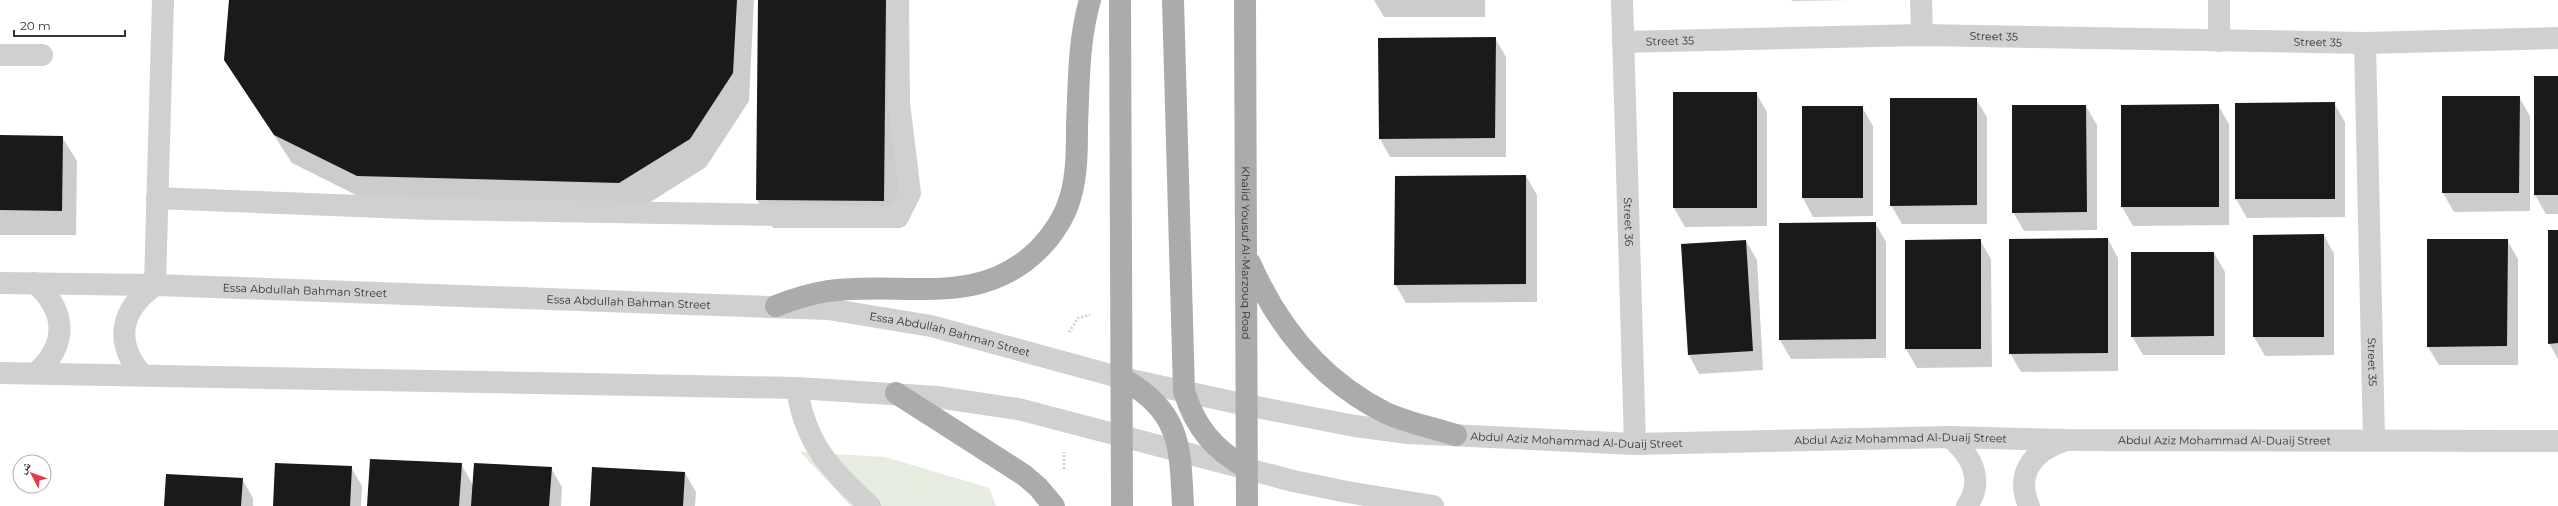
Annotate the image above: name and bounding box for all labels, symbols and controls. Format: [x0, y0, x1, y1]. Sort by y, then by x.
scale bar [14, 12, 125, 38]
text: 20 m [20, 18, 51, 33]
street label: Street 35 [1970, 29, 2018, 44]
street label: Street 35 [1646, 33, 1694, 48]
street label: Street 35 [2293, 35, 2342, 50]
street label: Khalid Yousuf Al-Marzouq Road [1239, 166, 1253, 340]
street label: Street 36 [1621, 197, 1636, 247]
street label: Essa Abdullah Bahman Street [222, 280, 388, 300]
street label: Essa Abdullah Bahman Street [546, 292, 712, 312]
street label: Essa Abdullah Bahman Street [869, 309, 1032, 360]
street label: Street 35 [2365, 338, 2380, 386]
street label: Abdul Aziz Mohammad Al-Duaij Street [1470, 429, 1684, 451]
street label: Abdul Aziz Mohammad Al-Duaij Street [1794, 430, 2008, 447]
street label: Abdul Aziz Mohammad Al-Duaij Street [2118, 433, 2331, 448]
north arrow [12, 454, 52, 494]
text: ش [15, 458, 35, 477]

